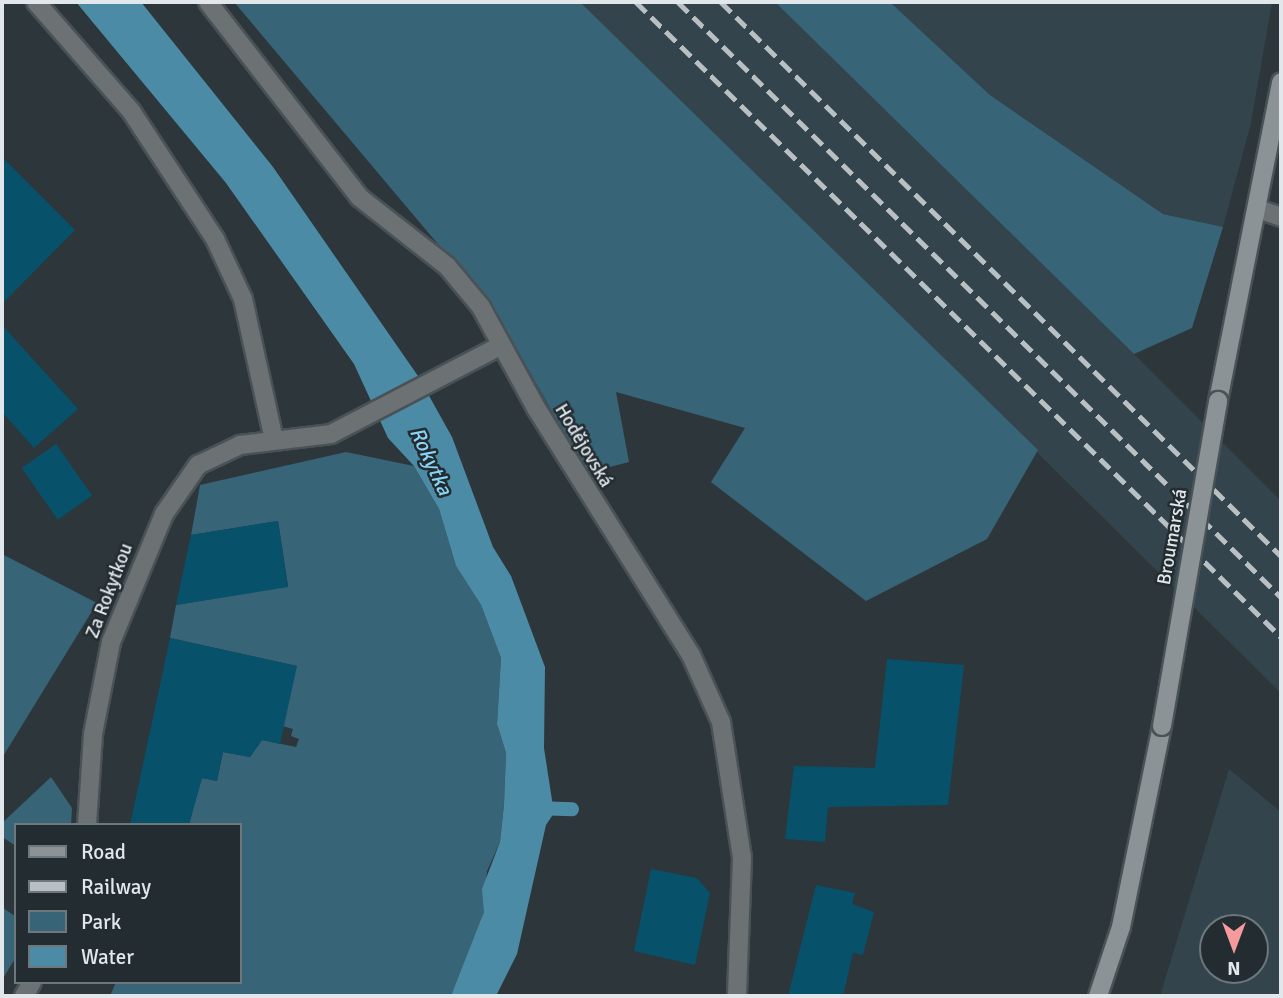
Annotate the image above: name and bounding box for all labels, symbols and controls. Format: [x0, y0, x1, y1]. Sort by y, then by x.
street label: Hodějovská [549, 400, 617, 492]
water label: Rokytka [404, 423, 458, 499]
street label: Broumarská [1153, 487, 1193, 587]
street label: Za Rokytkou [81, 540, 139, 642]
legend [14, 823, 242, 984]
text: Road [81, 839, 126, 865]
text: Railway [81, 874, 151, 900]
text: Park [81, 909, 121, 935]
north arrow [1199, 914, 1269, 984]
text: Water [81, 944, 134, 970]
text: N [1227, 956, 1241, 980]

